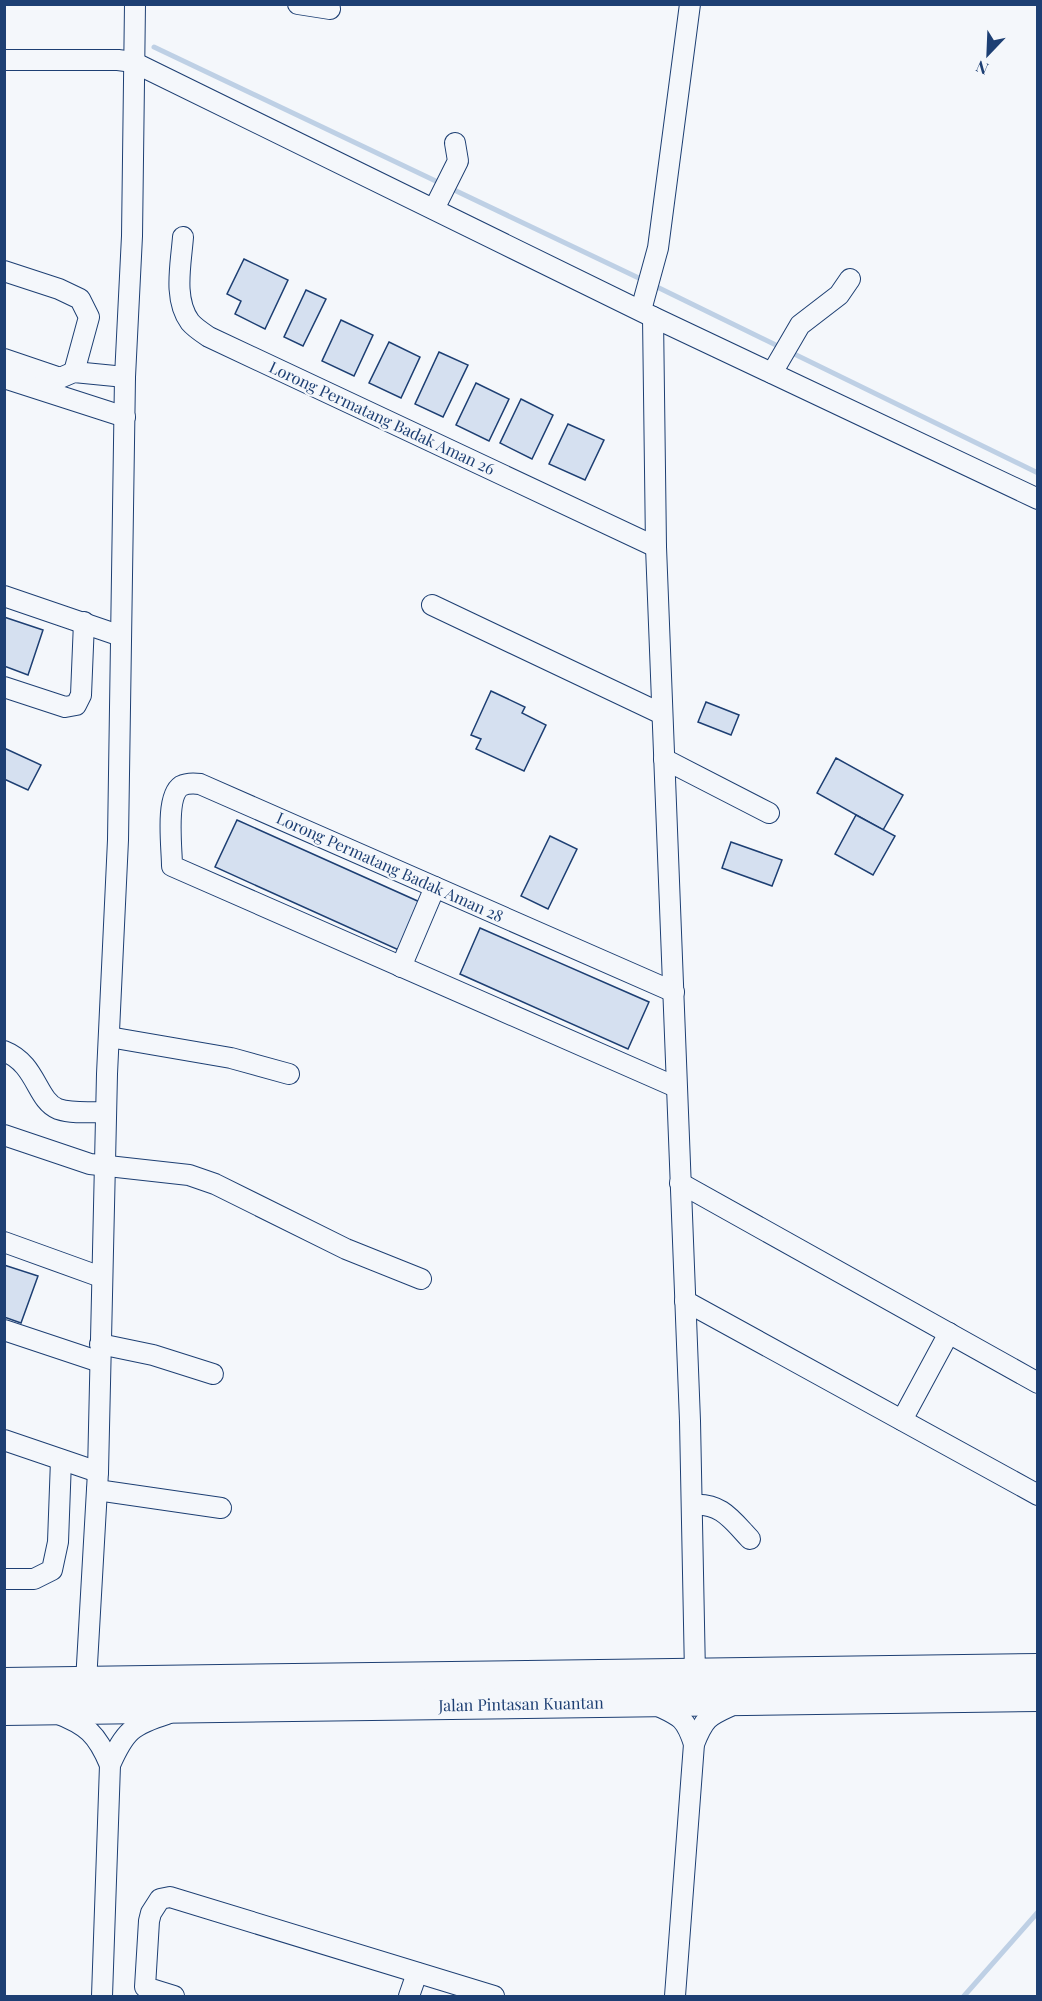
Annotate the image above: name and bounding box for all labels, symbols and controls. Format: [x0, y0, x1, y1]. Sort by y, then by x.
north arrow [958, 24, 1018, 84]
text: N [972, 56, 991, 80]
street label: Lorong Permatang Badak Aman 26 [266, 356, 498, 479]
street label: Lorong Permatang Badak Aman 28 [273, 807, 507, 926]
street label: Jalan Pintasan Kuantan [437, 1692, 604, 1715]

